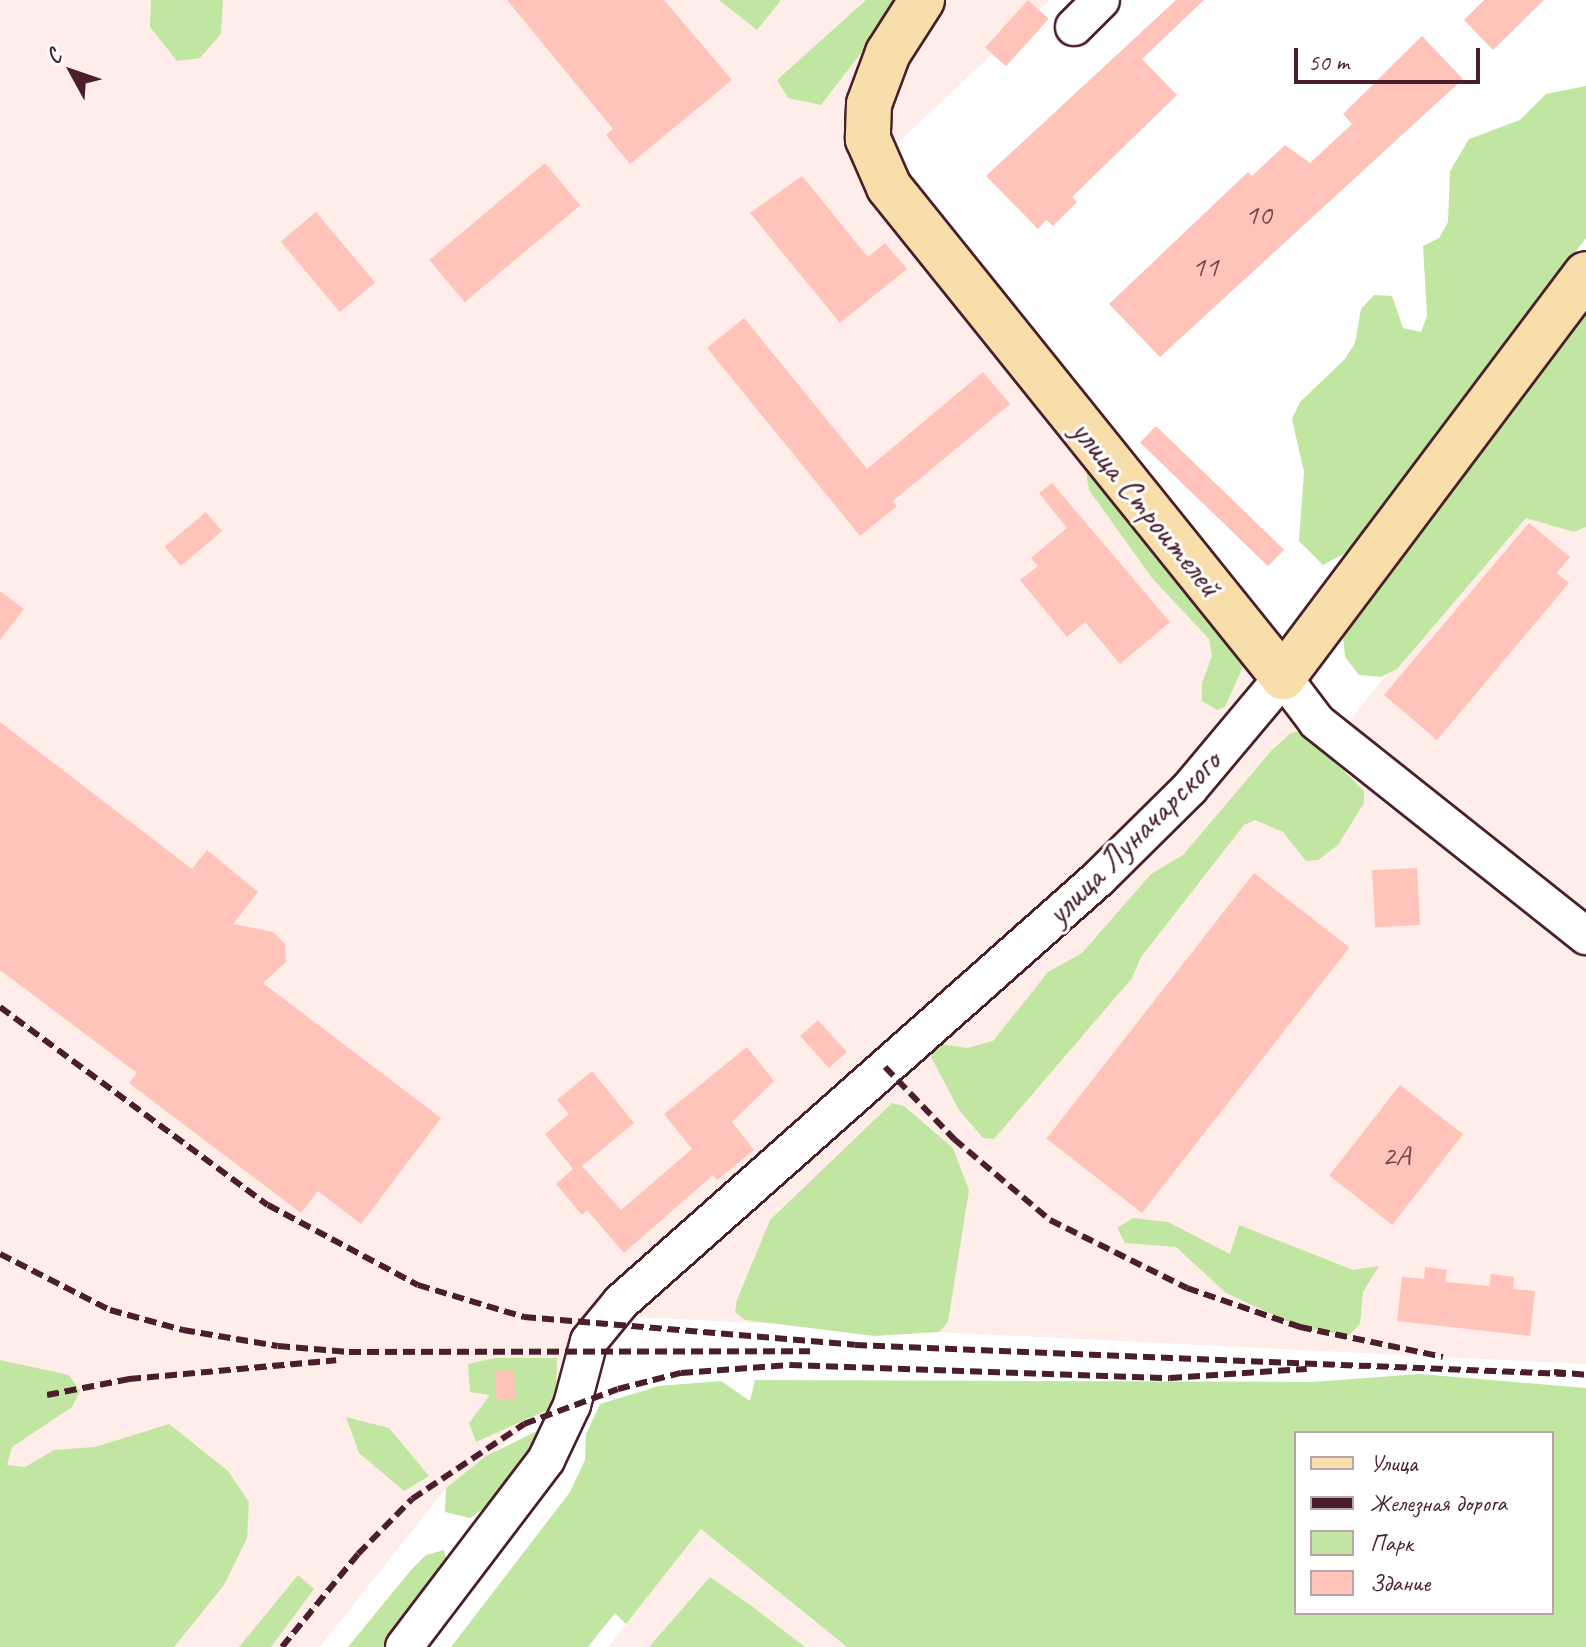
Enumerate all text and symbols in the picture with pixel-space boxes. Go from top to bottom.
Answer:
north arrow [32,32,112,112]
scale bar [1298,32,1484,82]
text: С [39,43,68,70]
text: 50 m [1308,47,1349,77]
house number: 10 [1245,196,1271,232]
house number: 11 [1192,248,1218,284]
street label: улица Строителей [1064,412,1230,604]
street label: улица Луначарского [1037,741,1229,933]
house number: 2А [1382,1137,1410,1173]
legend [1294,1431,1554,1615]
text: Улица [1370,1448,1418,1478]
text: Железная дорога [1370,1488,1507,1518]
text: Парк [1370,1528,1413,1558]
text: Здание [1370,1568,1430,1598]

